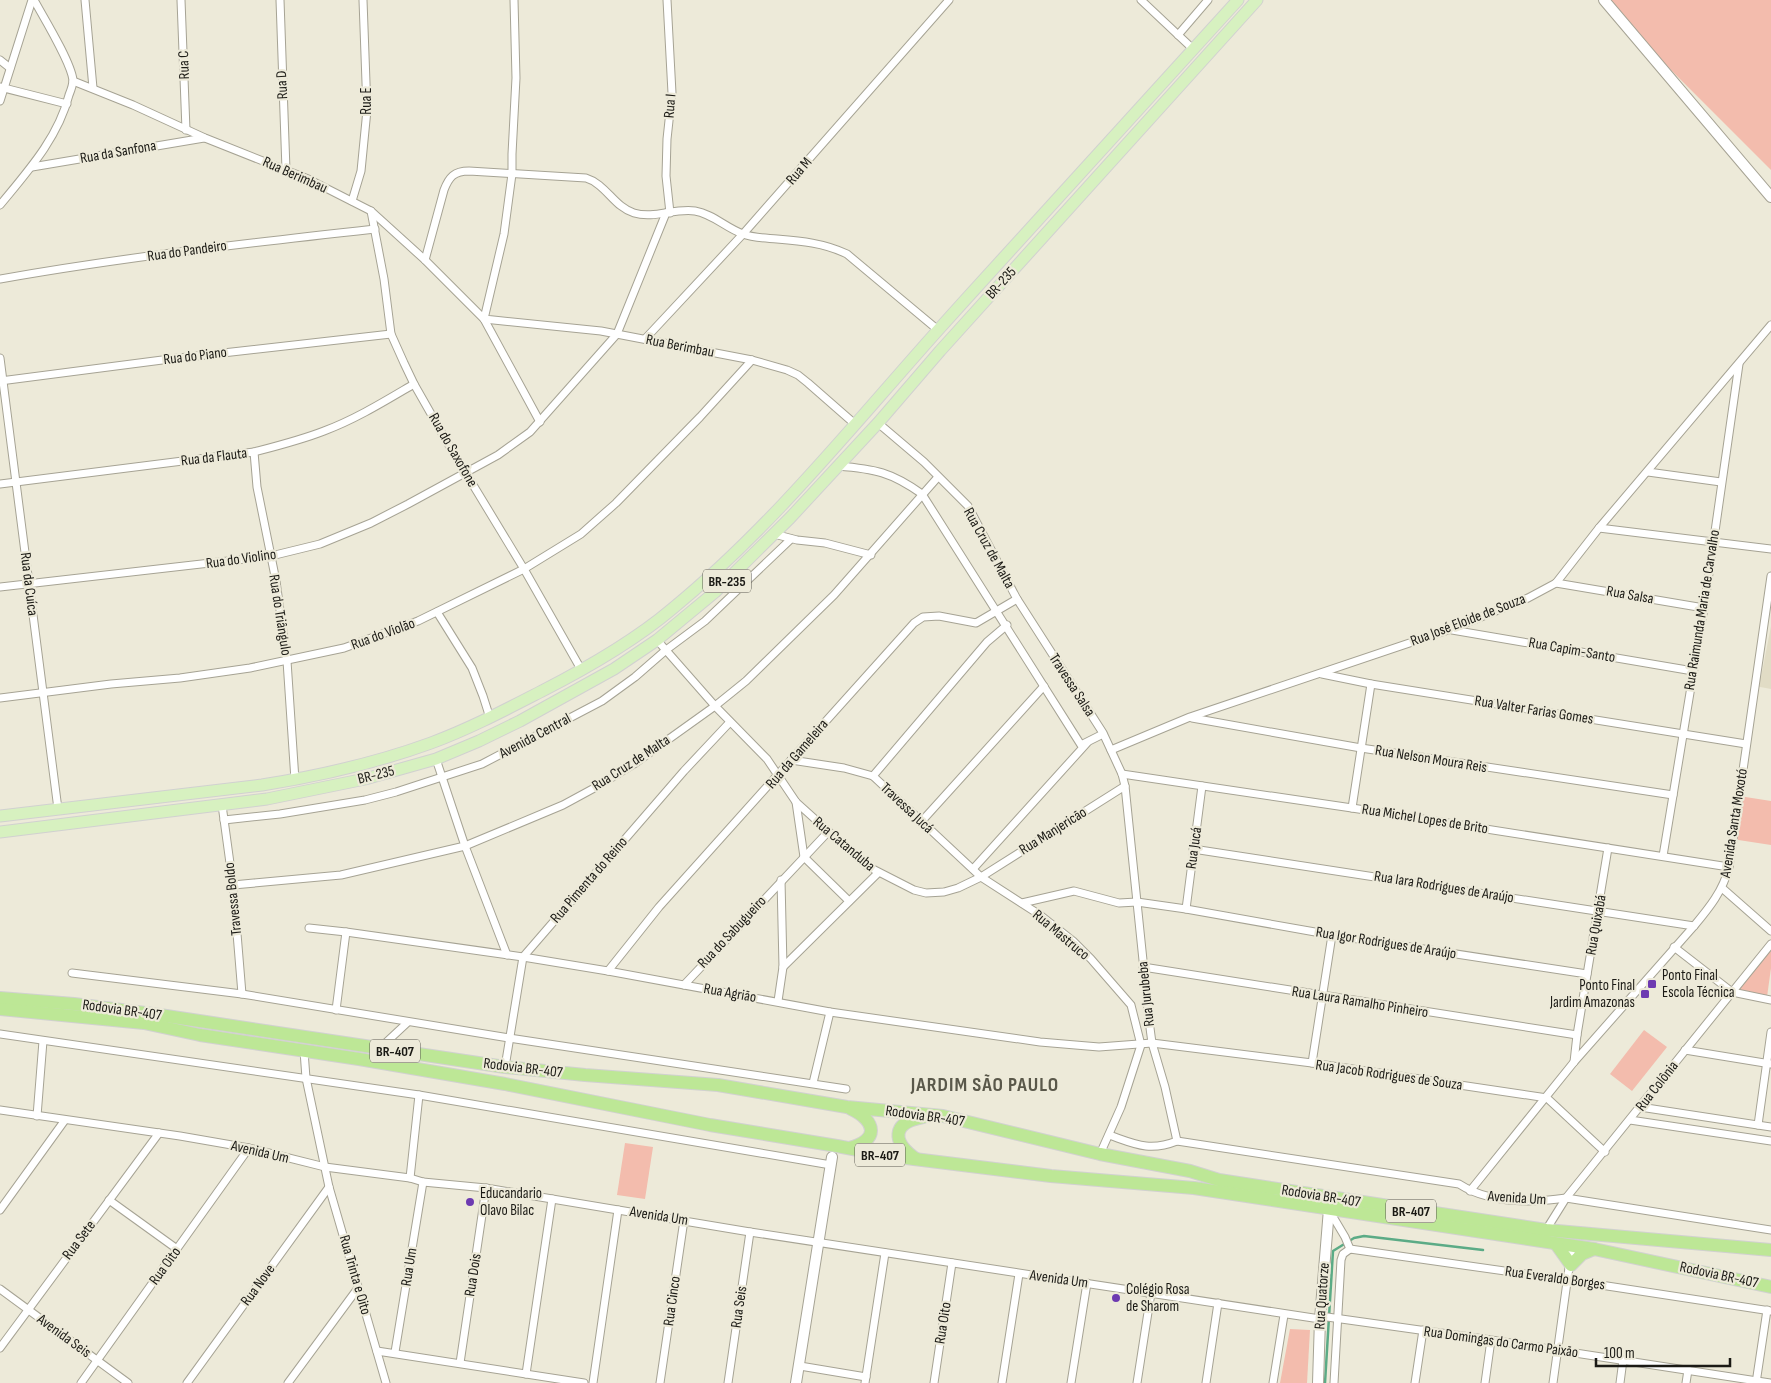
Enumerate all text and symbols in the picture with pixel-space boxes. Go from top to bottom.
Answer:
street label: Rua C [174,50,194,80]
street label: Rua D [272,70,292,100]
street label: Rua E [357,87,376,115]
street label: Rua I [659,93,681,119]
street label: Rua da Sanfona [79,136,158,168]
street label: Rua Berimbau [260,152,330,198]
street label: Rua M [782,153,816,189]
street label: Rua do Pandeiro [146,236,228,266]
street label: BR-235 [981,263,1021,303]
street label: Rua Berimbau [644,330,716,362]
street label: Rua do Piano [162,343,228,369]
street label: Rua do Saxofone [424,409,482,491]
street label: Rua da Flauta [180,443,248,470]
street label: Rua Cruz de Malta [959,504,1019,592]
street label: Rua Raimunda Maria de Carvalho [1680,528,1724,692]
street label: Rua do Violino [205,545,277,573]
street label: Rua da Cuíca [16,551,42,617]
road number: BR-235 [703,570,751,592]
street label: Rua do Triângulo [264,573,296,657]
street label: Rua Salsa [1605,582,1655,609]
street label: Rua José Eloide de Souza [1408,589,1528,651]
street label: Rua do Violão [348,614,418,654]
street label: Rua Capim-Santo [1527,633,1617,667]
street label: Travessa Salsa [1045,650,1099,720]
street label: Rua Valter Farias Gomes [1473,691,1595,729]
street label: Avenida Central [495,709,574,763]
street label: Rua da Gameleira [762,715,833,793]
street label: Rua Cruz de Malta [588,731,674,795]
street label: Rua Nelson Moura Reis [1374,741,1488,777]
street label: BR-235 [356,761,396,789]
street label: Avenida Santa Moxotó [1716,767,1752,880]
street label: Travessa Jucá [876,779,938,838]
street label: Rua Michel Lopes de Brito [1361,800,1489,838]
street label: Rua Manjericão [1016,803,1090,859]
street label: Rua Catanduba [809,812,879,876]
street label: Rua Jucá [1182,826,1206,870]
street label: Rua Pimenta do Reino [546,833,632,927]
street label: Travessa Boldo [220,862,246,936]
street label: Rua Iara Rodrigues de Araújo [1373,867,1515,907]
street label: Rua do Sabugueiro [694,892,770,972]
street label: Rua Quixabá [1581,893,1611,957]
street label: Rua Mastruco [1029,906,1093,964]
street label: Rua Igor Rodrigues de Araújo [1314,923,1458,963]
street label: Rua Jurubeba [1133,960,1159,1028]
place label: Ponto Final Escola Técnica [1662,966,1735,1002]
place label: Ponto Final Jardim Amazonas [1549,976,1635,1012]
marker: Ponto Final Escola Técnica [1646,978,1658,990]
street label: Rua Agrião [702,979,758,1007]
street label: Rua Laura Ramalho Pinheiro [1290,982,1430,1022]
marker: Ponto Final Jardim Amazonas [1639,988,1651,1000]
street label: Rodovia BR-407 [81,995,163,1025]
road number: BR-407 [370,1040,420,1062]
street label: Rodovia BR-407 [482,1054,564,1082]
street label: Rua Jacob Rodrigues de Souza [1314,1055,1464,1095]
street label: Rua Colônia [1631,1057,1683,1115]
district label: JARDIM SÃO PAULO [910,1073,1059,1097]
street label: Rodovia BR-407 [884,1101,966,1131]
street label: Avenida Um [228,1136,291,1168]
road number: BR-407 [855,1144,905,1166]
street label: Rodovia BR-407 [1280,1180,1362,1212]
place label: Educandario Olavo Bilac [480,1184,542,1220]
street label: Avenida Um [1486,1186,1547,1210]
marker: Educandario Olavo Bilac [464,1196,476,1208]
road number: BR-407 [1386,1200,1436,1222]
street label: Avenida Um [628,1202,689,1230]
street label: Rua Sete [58,1217,100,1263]
street label: Rua Trinta e Oito [335,1233,375,1317]
street label: Rua Oito [145,1243,185,1289]
street label: Rua Um [397,1247,421,1287]
street label: Rua Dois [460,1252,486,1298]
street label: Rodovia BR-407 [1678,1257,1760,1293]
street label: Rua Nove [237,1260,279,1310]
street label: Rua Quatorze [1310,1262,1334,1330]
street label: Rua Everaldo Borges [1504,1262,1606,1294]
street label: Avenida Um [1028,1265,1089,1292]
street label: Rua Cinco [659,1275,685,1327]
place label: Colégio Rosa de Sharom [1126,1280,1190,1316]
street label: Rua Seis [727,1285,751,1329]
marker: Colégio Rosa de Sharom [1110,1292,1122,1304]
street label: Rua Oito [930,1301,956,1345]
street label: Avenida Seis [32,1309,95,1362]
street label: Rua Domingas do Carmo Paixão [1423,1322,1579,1362]
scale bar [1596,1336,1730,1368]
text: 100 m [1604,1344,1635,1363]

